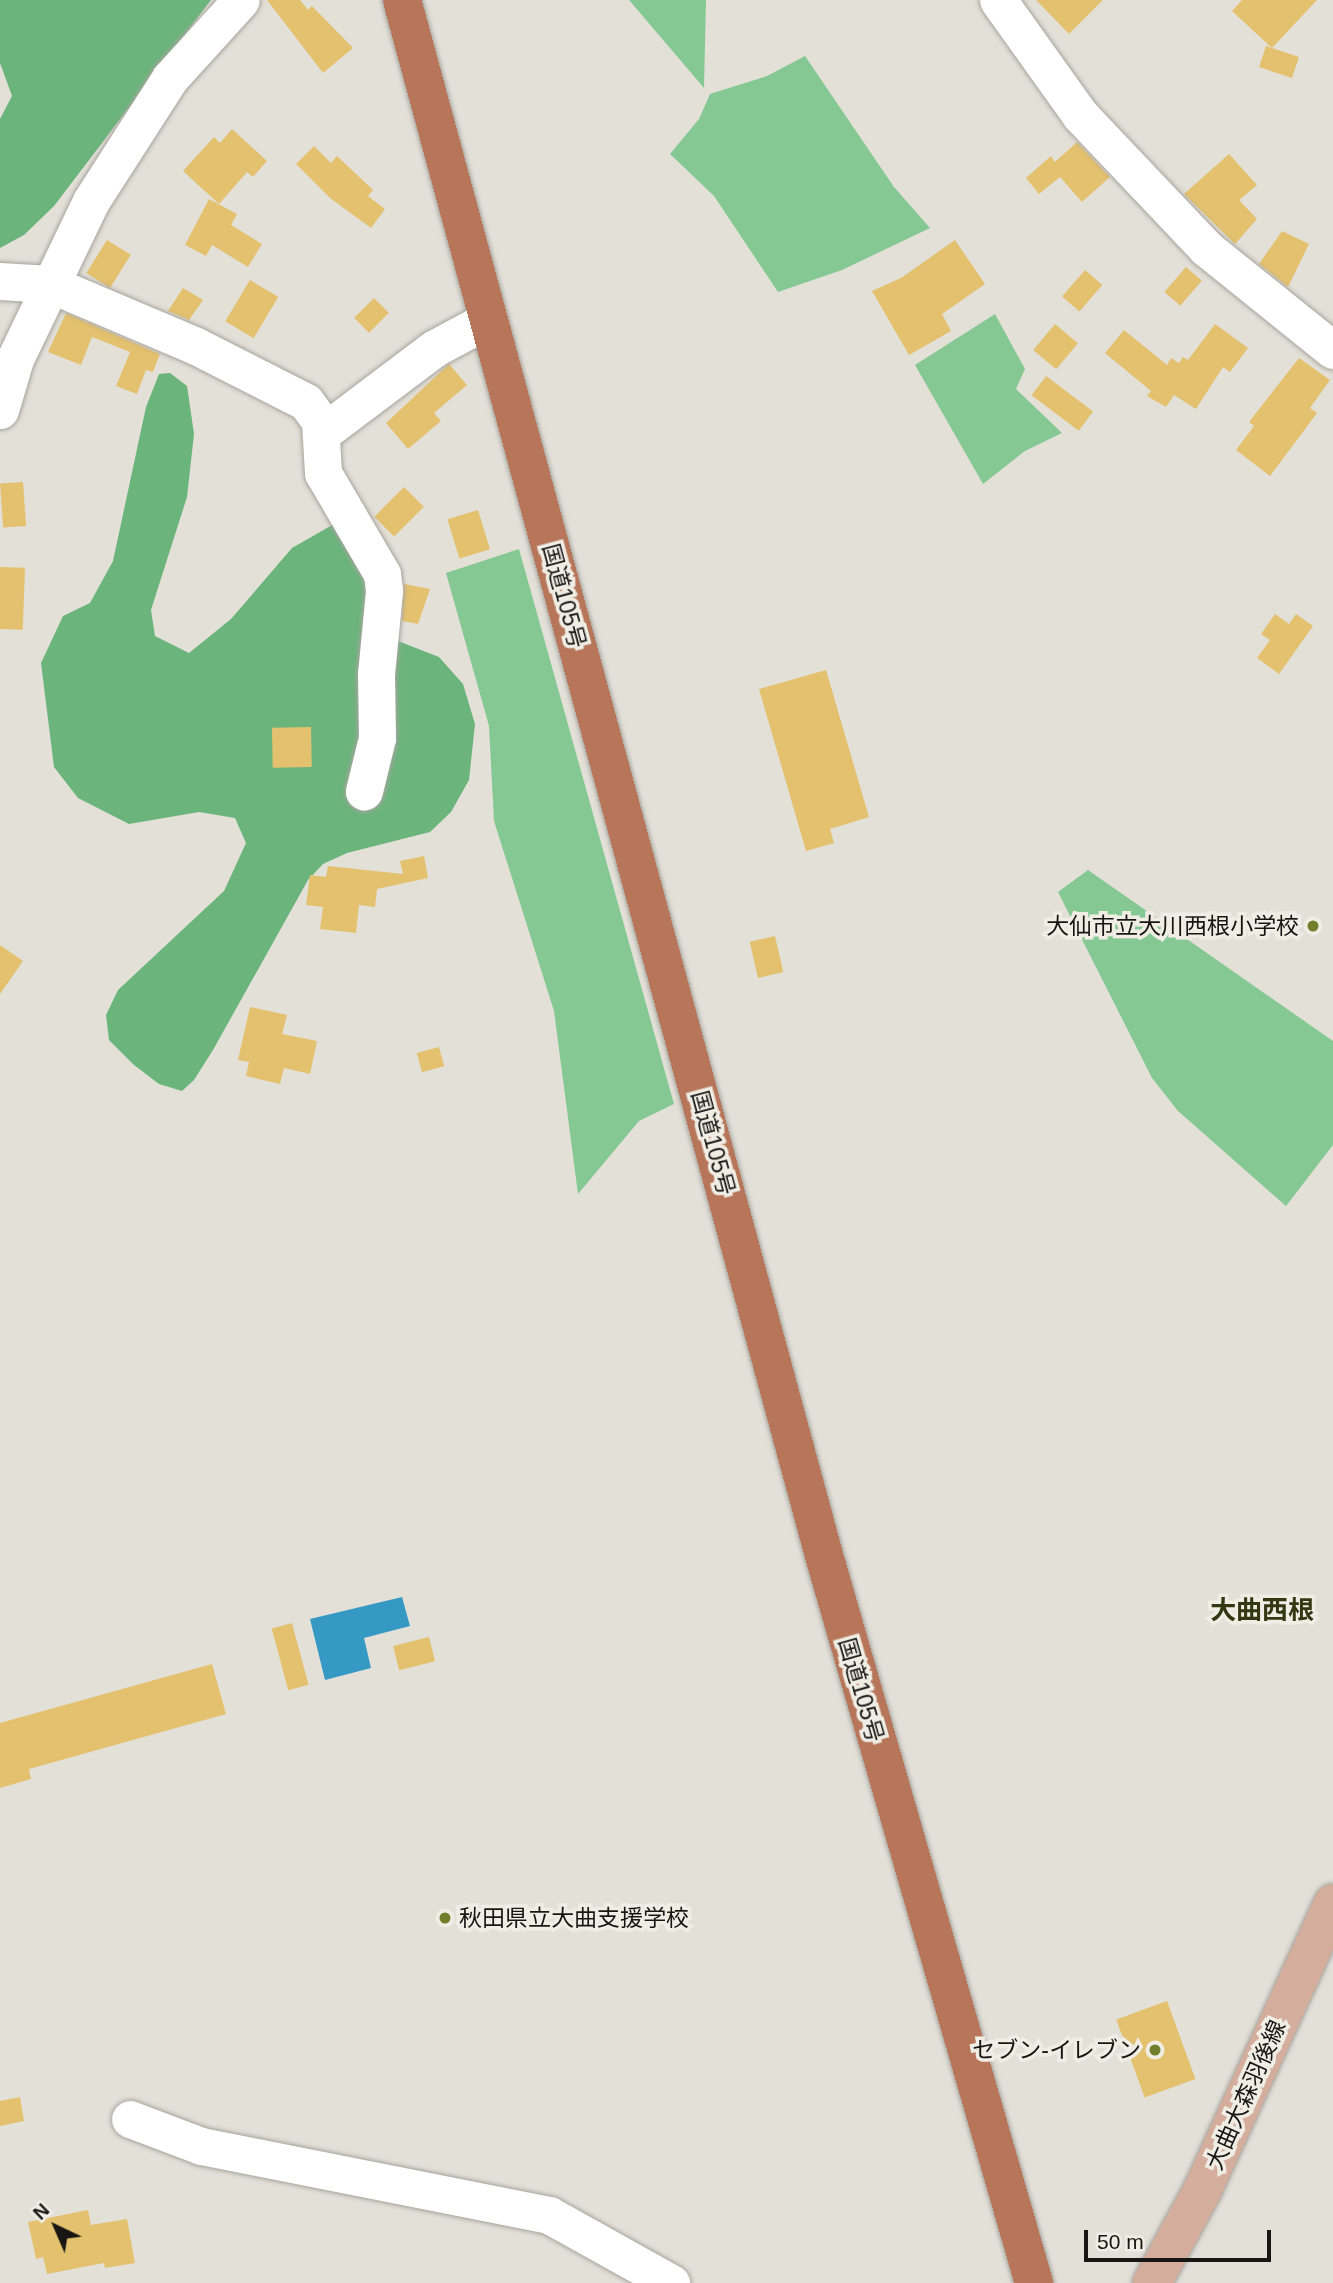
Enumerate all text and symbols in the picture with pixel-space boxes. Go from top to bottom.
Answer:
street label: 国道105号 [537,541,591,651]
place label: 大仙市立大川西根小学校 [1046,912,1299,940]
marker: 大仙市立大川西根小学校 [1305,918,1321,934]
street label: 国道105号 [686,1088,740,1198]
district label: 大曲西根 [1210,1595,1314,1627]
street label: 国道105号 [833,1635,889,1745]
place label: 秋田県立大曲支援学校 [459,1904,689,1932]
marker: 秋田県立大曲支援学校 [437,1910,453,1926]
street label: 大曲大森羽後線 [1201,2016,1291,2174]
place label: セブン-イレブン [972,2036,1141,2064]
marker: セブン-イレブン [1147,2042,1163,2058]
north arrow [21,2192,91,2262]
text: N [29,2199,53,2224]
scale bar [1088,2216,1275,2260]
text: 50 m [1097,2230,1144,2253]

